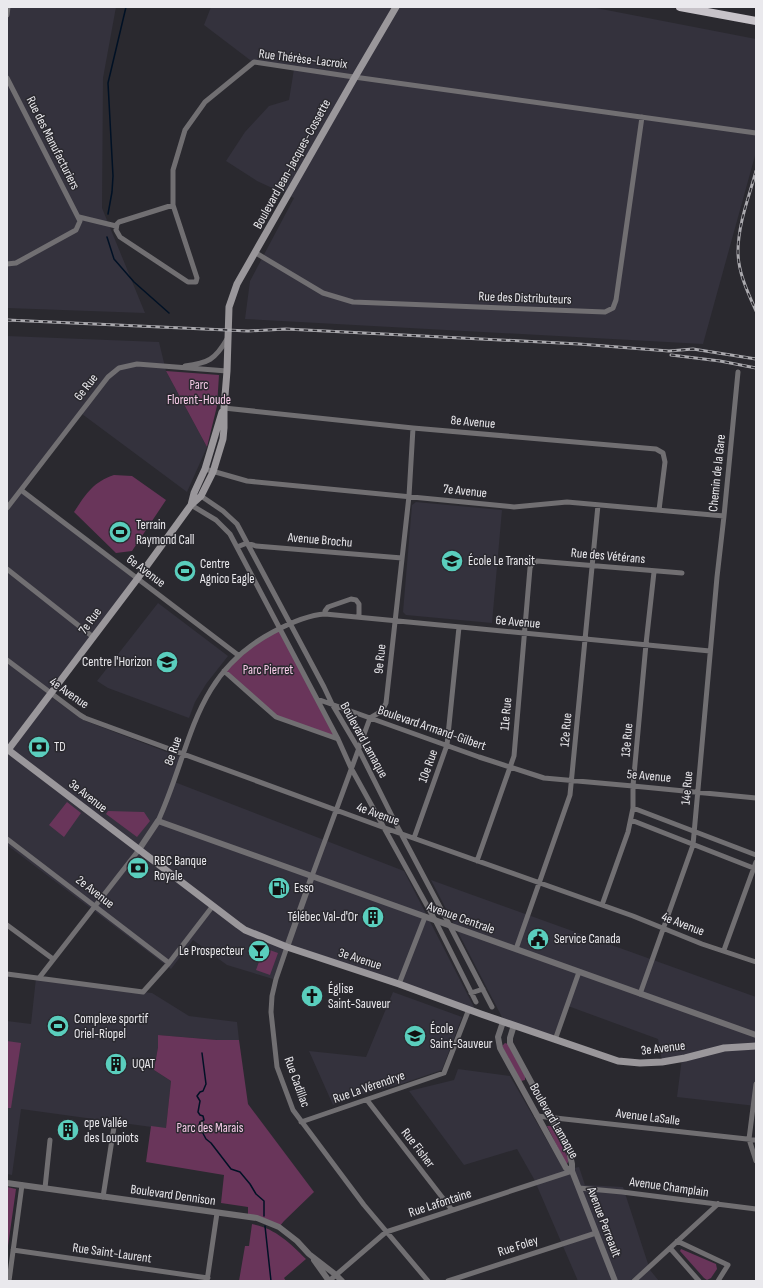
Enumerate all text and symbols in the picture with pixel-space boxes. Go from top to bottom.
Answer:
street label: Rue Thérèse-Lacroix [258,46,348,72]
street label: Rue des Manufacturiers [23,94,84,193]
street label: Boulevard Jean-Jacques-Cossette [250,96,334,232]
street label: Rue des Distributeurs [478,288,572,308]
street label: 6e Rue [71,370,101,404]
park label: Parc Florent-Houde [167,377,231,408]
street label: 8e Avenue [450,412,496,432]
street label: Chemin de la Gare [705,433,729,513]
street label: 7e Avenue [442,481,488,501]
place label: Terrain Raymond Call [136,517,195,548]
sports icon: Terrain Raymond Call [107,519,133,545]
street label: Avenue Brochu [286,529,353,551]
street label: Rue des Vétérans [570,545,646,567]
school or university icon: École Le Transit [439,548,465,574]
street label: 6e Avenue [123,551,169,591]
place label: École Le Transit [468,553,535,569]
place label: Centre Agnico Eagle [199,556,255,587]
sports icon: Centre Agnico Eagle [172,558,198,584]
street label: 7e Rue [75,605,105,637]
street label: 6e Avenue [495,612,541,632]
street label: 9e Rue [370,643,390,675]
school or university icon: Centre l'Horizon [154,649,180,675]
place label: Centre l'Horizon [82,654,152,670]
park label: Parc Pierret [243,662,293,678]
street label: 4e Avenue [46,674,92,712]
street label: 11e Rue [497,697,515,731]
street label: Boulevard Lamaque [337,699,391,781]
street label: Boulevard Armand-Gilbert [376,702,488,754]
street label: 12e Rue [557,712,575,748]
street label: 13e Rue [618,722,636,758]
bank icon: TD [26,734,52,760]
street label: 8e Rue [161,734,185,768]
place label: TD [54,739,66,755]
street label: 10e Rue [415,747,441,785]
street label: 5e Avenue [626,766,672,786]
street label: 14e Rue [678,770,696,806]
street label: 3e Avenue [66,776,110,816]
street label: 4e Avenue [354,799,402,829]
place label: RBC Banque Royale [154,853,207,884]
bank icon: RBC Banque Royale [125,855,151,881]
street label: 2e Avenue [73,872,117,912]
fuel station icon: Esso [266,875,292,901]
place label: Esso [294,880,314,896]
street label: Avenue Centrale [424,898,497,938]
building icon: Télébec Val-d'Or [360,904,386,930]
place label: Télébec Val-d'Or [288,909,358,925]
street label: 4e Avenue [659,909,707,939]
public building icon: Service Canada [525,926,551,952]
place label: Service Canada [554,931,621,947]
bar icon: Le Prospecteur [246,938,272,964]
place label: Le Prospecteur [179,943,244,959]
street label: 3e Avenue [336,945,384,973]
place label: Église Saint-Sauveur [328,981,391,1012]
church icon: Église Saint-Sauveur [299,983,325,1009]
place label: Complexe sportif Oriel-Riopel [74,1011,149,1042]
sports icon: Complexe sportif Oriel-Riopel [45,1013,71,1039]
place label: École Saint-Sauveur [430,1021,493,1052]
school or university icon: École Saint-Sauveur [402,1023,428,1049]
street label: 3e Avenue [640,1037,686,1059]
building icon: UQAT [103,1051,129,1077]
street label: Rue Cadillac [280,1055,314,1109]
place label: UQAT [132,1056,155,1072]
street label: Rue La Vérendrye [331,1067,407,1107]
street label: Boulevard Lamaque [526,1081,582,1161]
street label: Avenue LaSalle [614,1105,681,1129]
place label: cpe Vallée des Loupiots [84,1115,139,1146]
building icon: cpe Vallée des Loupiots [55,1117,81,1143]
park label: Parc des Marais [177,1120,244,1136]
street label: Rue Fisher [398,1125,438,1171]
street label: Avenue Champlain [627,1173,710,1200]
street label: Boulevard Dennison [129,1181,217,1209]
street label: Avenue Perreault [583,1184,625,1259]
street label: Rue Lafontaine [407,1185,473,1221]
street label: Rue Foley [496,1232,540,1260]
street label: Rue Saint-Laurent [71,1240,153,1266]

